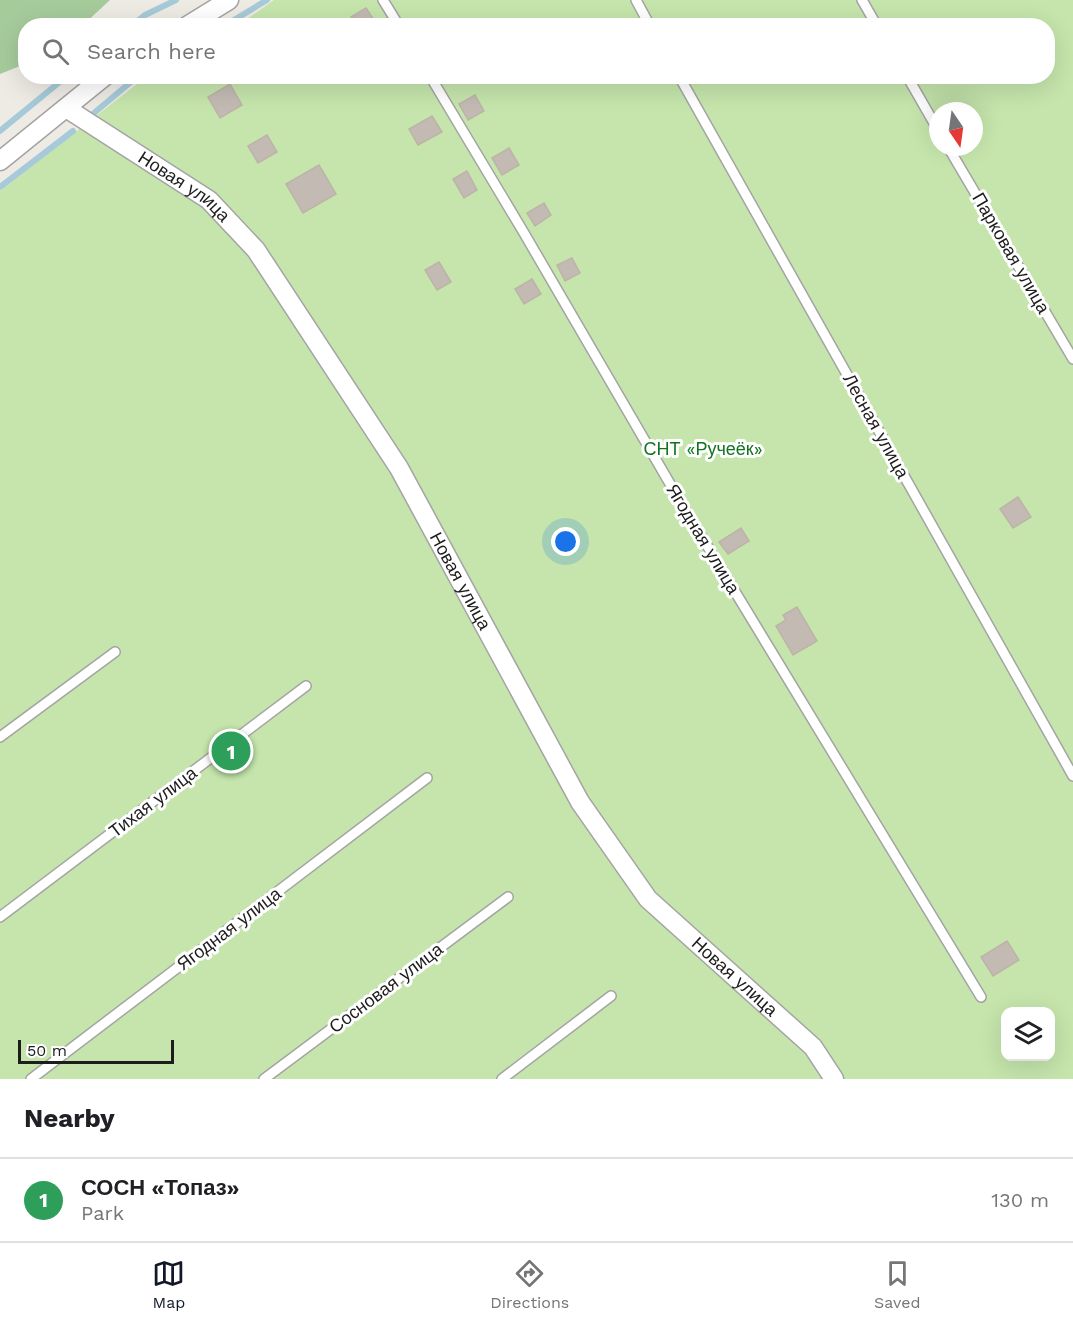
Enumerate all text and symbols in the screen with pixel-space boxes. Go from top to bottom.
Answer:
search box [18,18,1055,84]
icon: search [39,35,72,68]
text: Search here [87,39,216,64]
north arrow [929,102,983,156]
street label: Новая улица [135,146,235,226]
street label: Парковая улица [968,189,1055,318]
street label: Лесная улица [839,370,914,482]
park label: СНТ «Ручеёк» [643,438,763,459]
street label: Ягодная улица [662,480,745,598]
your location [551,527,580,556]
street label: Новая улица [426,528,496,634]
pin: 1 [212,728,250,774]
street label: Тихая улица [105,761,202,841]
street label: Ягодная улица [173,882,286,974]
street label: Новая улица [688,932,783,1021]
street label: Сосновая улица [325,937,447,1037]
map controls [1001,1007,1055,1061]
button: layers [1001,1007,1055,1061]
scale bar [18,1037,174,1064]
text: 50 m [27,1041,67,1060]
text: Nearby [24,1103,115,1133]
text: СОСН «Топаз» [81,1175,239,1200]
text: 1 [39,1188,48,1212]
text: 130 m [991,1188,1049,1212]
text: Park [81,1201,124,1225]
tab: Map [152,1257,185,1312]
tab: Directions [490,1257,569,1312]
tab: Saved [874,1257,921,1312]

